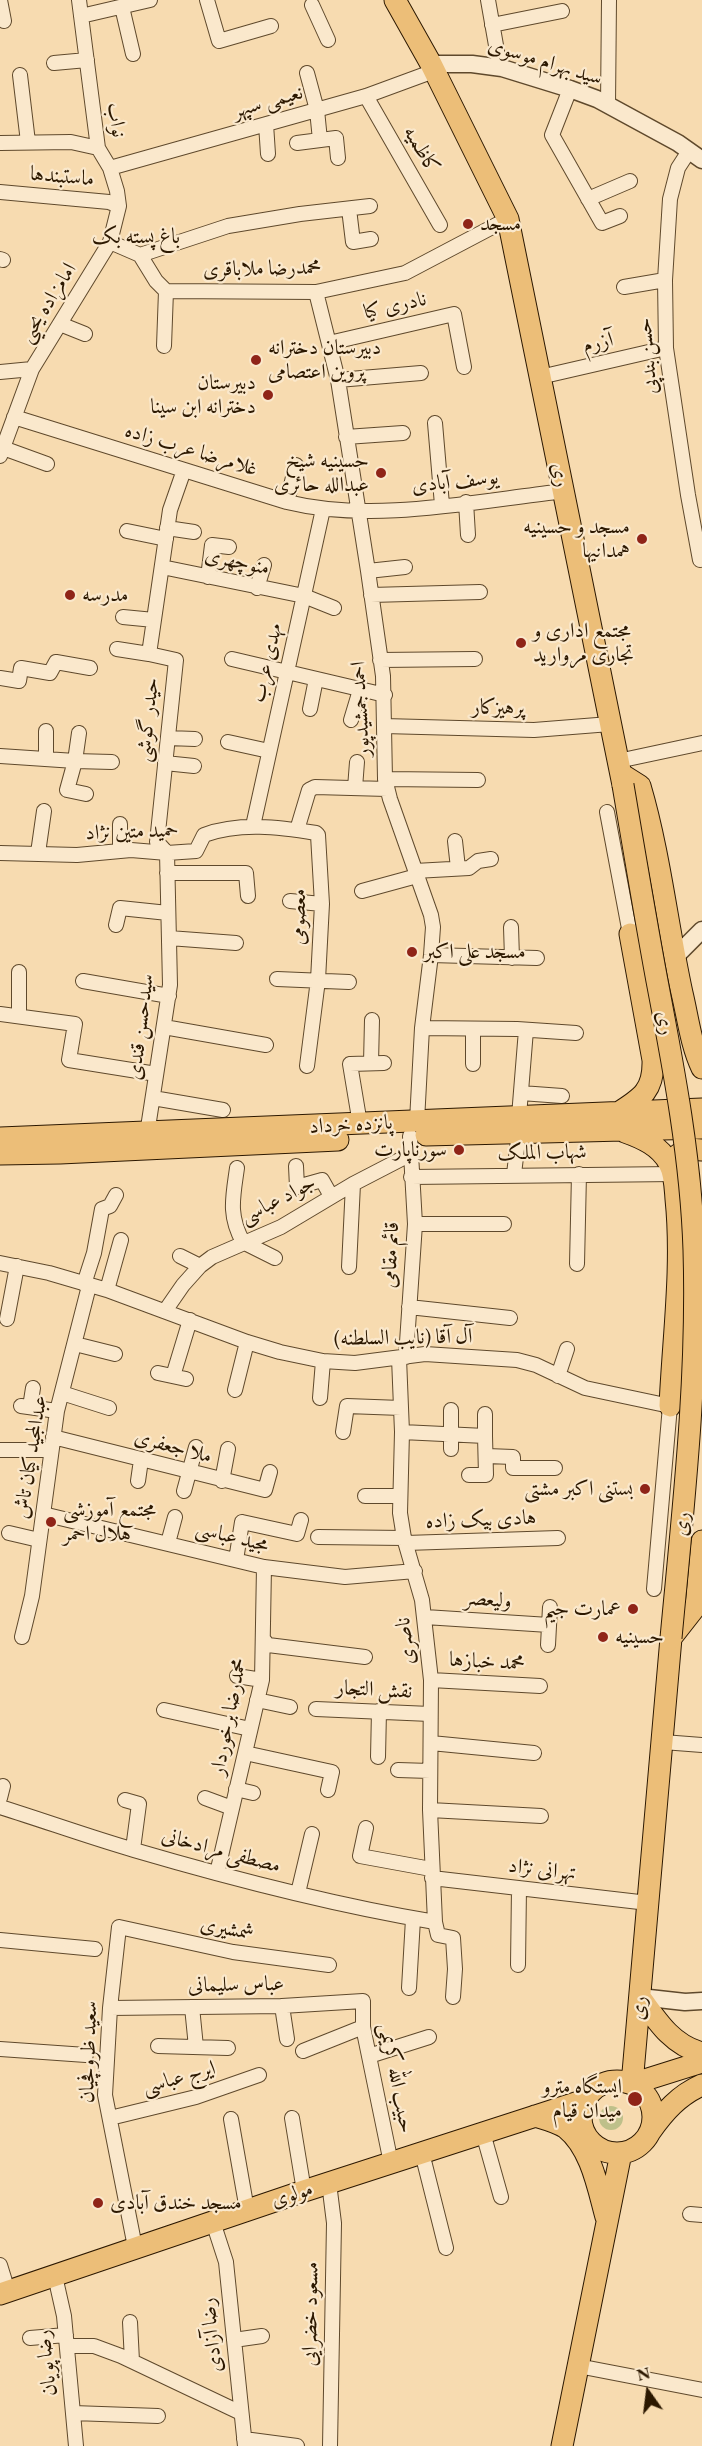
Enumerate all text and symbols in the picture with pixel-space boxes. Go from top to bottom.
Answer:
street label: سید بهرام موسوی [485,33,605,91]
street label: نعیمی سپهر [230,80,306,124]
street label: نواب [101,101,131,139]
street label: کاظمیه [397,122,445,178]
street label: ماستبندها [29,162,95,192]
place label: مسجد [480,211,521,237]
marker: مسجد [461,217,475,231]
district label: باغ پسته بک [92,224,180,250]
street label: محمدرضا ملاباقری [203,255,321,283]
street label: امامزاده یحیی [14,258,82,348]
street label: نادری کیا [361,287,429,325]
street label: حسن بندپی [632,317,664,395]
street label: آزرم [580,327,616,359]
place label: دبیرستان دخترانه پروین اعتصامی [268,335,381,385]
marker: دبیرستان دخترانه پروین اعتصامی [249,353,263,367]
place label: دبیرستان دخترانه ابن سینا [150,370,256,420]
marker: دبیرستان دخترانه ابن سینا [261,388,275,402]
street label: غلامرضا عرب زاده [122,418,260,482]
place label: حسینیه شیخ عبدالله حائری [274,448,369,498]
street label: ری [545,461,575,489]
street label: یوسف آبادی [410,465,500,499]
marker: حسینیه شیخ عبدالله حائری [374,466,388,480]
place label: مسجد و حسینیه همدانیها [523,514,630,564]
marker: مسجد و حسینیه همدانیها [635,532,649,546]
street label: منوچهری [202,543,272,581]
place label: مدرسه [82,582,128,608]
marker: مدرسه [63,588,77,602]
place label: مجتمع اداری و تجاری مروارید [533,618,634,668]
street label: مهدی عرب [246,621,288,705]
marker: مجتمع اداری و تجاری مروارید [514,636,528,650]
street label: احمد جمشیدپور [346,660,376,758]
street label: حیدر گوشی [131,676,165,764]
street label: پرهیزکار [472,695,524,721]
street label: حمید متین نژاد [85,818,179,846]
street label: معصومی [286,889,312,945]
place label: مسجد علی اکبر [424,939,526,965]
marker: مسجد علی اکبر [405,945,419,959]
street label: سیدحسن قندی [122,972,160,1082]
street label: ری [650,1009,680,1037]
street label: پانزده خرداد [309,1110,393,1140]
place label: سورناپارت [374,1137,447,1163]
street label: شهاب الملک [497,1140,587,1166]
marker: سورناپارت [452,1143,466,1157]
street label: جواد عباسی [236,1170,320,1230]
street label: قائم مقامی [377,1221,405,1289]
street label: آل آقا (نایب السلطنه) [333,1324,473,1352]
street label: عبدالمجید کیان تاش [9,1393,53,1521]
street label: ملا جعفری [131,1425,215,1469]
place label: بستنی اکبر مشتی [524,1476,633,1502]
marker: بستنی اکبر مشتی [638,1482,652,1496]
place label: مجتمع آموزشی هلال احمر [63,1497,156,1547]
street label: هادی بیک زاده [425,1505,537,1535]
street label: ری [668,1511,696,1537]
marker: مجتمع آموزشی هلال احمر [44,1515,58,1529]
street label: مجید عباسی [193,1516,271,1558]
street label: ولیعصر [464,1586,512,1614]
place label: عمارت جیم [544,1596,621,1622]
marker: عمارت جیم [626,1602,640,1616]
street label: ناصری [391,1616,421,1666]
place label: حسینیه [615,1624,664,1650]
marker: حسینیه [596,1630,610,1644]
street label: محمد خبازها [448,1647,526,1677]
street label: محمدرضا برخوردار [205,1656,253,1778]
street label: نقش التجار [335,1675,413,1705]
street label: مصطفی مرادخانی [159,1823,283,1879]
street label: تهرانی نژاد [507,1853,577,1887]
street label: شمشیری [198,1912,256,1946]
street label: عباس سلیمانی [188,1972,284,1998]
street label: ری [625,1995,653,2021]
street label: سعید ظروفچیان [75,2001,103,2103]
street label: حبیب الله کریمی [373,2021,419,2135]
street label: ایرج عباسی [139,2056,219,2100]
place label: ایستگاه مترو میدان قیام [542,2074,622,2124]
marker: ایستگاه مترو میدان قیام [626,2090,644,2108]
street label: مولوی [268,2176,316,2214]
place label: مسجد خندق آبادی [110,2190,242,2216]
marker: مسجد خندق آبادی [91,2196,105,2210]
street label: مسعود خضرایی [297,2261,325,2367]
street label: رضا آزادی [196,2296,228,2374]
street label: رضا پویان [31,2329,63,2397]
north arrow [618,2362,678,2422]
text: N [635,2362,652,2386]

